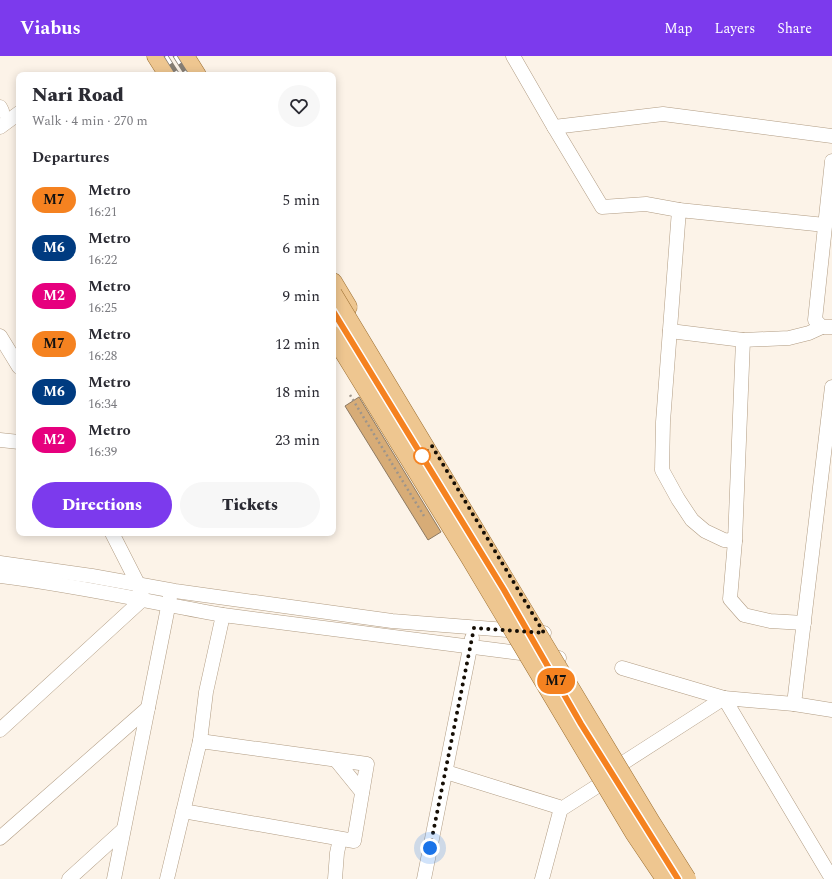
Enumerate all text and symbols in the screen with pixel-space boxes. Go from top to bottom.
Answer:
text: Viabus [20,14,81,43]
text: Map [664,18,693,39]
text: Layers [715,18,755,39]
text: Share [777,18,812,39]
text: Nari Road [32,81,124,110]
button: heart [278,85,320,127]
text: Walk · 4 min · 270 m [32,111,148,131]
text: Departures [32,146,110,169]
text: Metro [88,179,131,202]
text: M7 [43,189,65,210]
text: 5 min [282,189,320,212]
text: 16:21 [88,202,117,222]
text: Metro [88,227,131,250]
text: M6 [43,237,65,258]
text: 6 min [282,237,320,260]
text: 16:22 [88,250,117,270]
text: Metro [88,275,131,298]
text: M2 [43,285,65,306]
text: 9 min [282,285,320,308]
text: 16:25 [88,298,117,318]
text: Metro [88,323,131,346]
text: M7 [43,333,65,354]
text: 12 min [275,333,320,356]
text: 16:28 [88,346,117,366]
text: Metro [88,371,131,394]
text: M6 [43,381,65,402]
text: 18 min [275,381,320,404]
text: 16:34 [88,394,117,414]
text: Metro [88,419,131,442]
text: M2 [43,429,65,450]
text: 23 min [275,429,320,452]
text: 16:39 [88,442,117,462]
unlabelled marker [413,447,431,465]
button: Directions [32,482,172,528]
button: Tickets [180,482,320,528]
line badge: M7 [538,668,574,694]
text: M7 [545,670,567,691]
your location [420,838,440,858]

